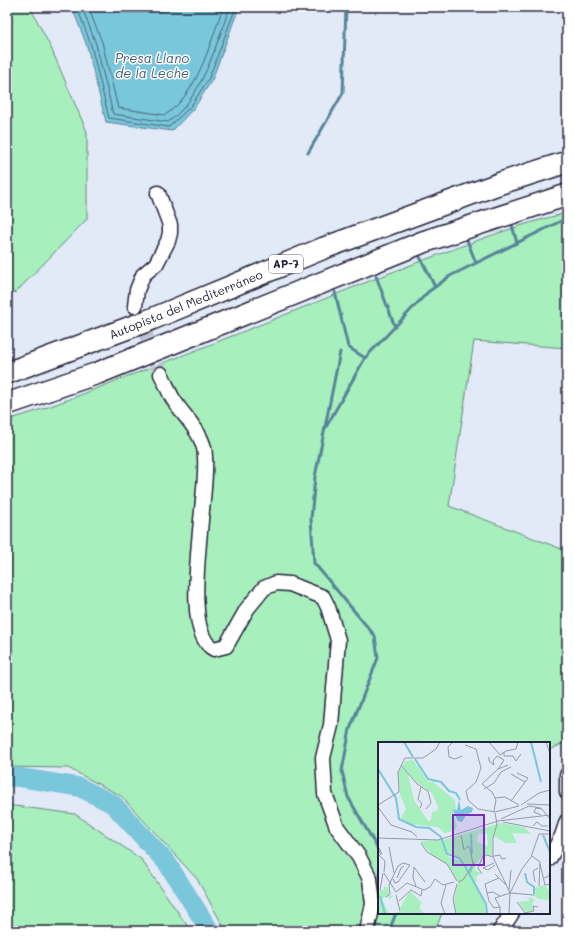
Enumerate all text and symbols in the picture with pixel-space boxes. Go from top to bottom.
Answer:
water label: Presa Llano de la Leche [115,49,189,81]
road number: AP-7 [269,255,303,273]
street label: Autopista del Mediterráneo [106,266,265,342]
inset map [378,742,550,914]

